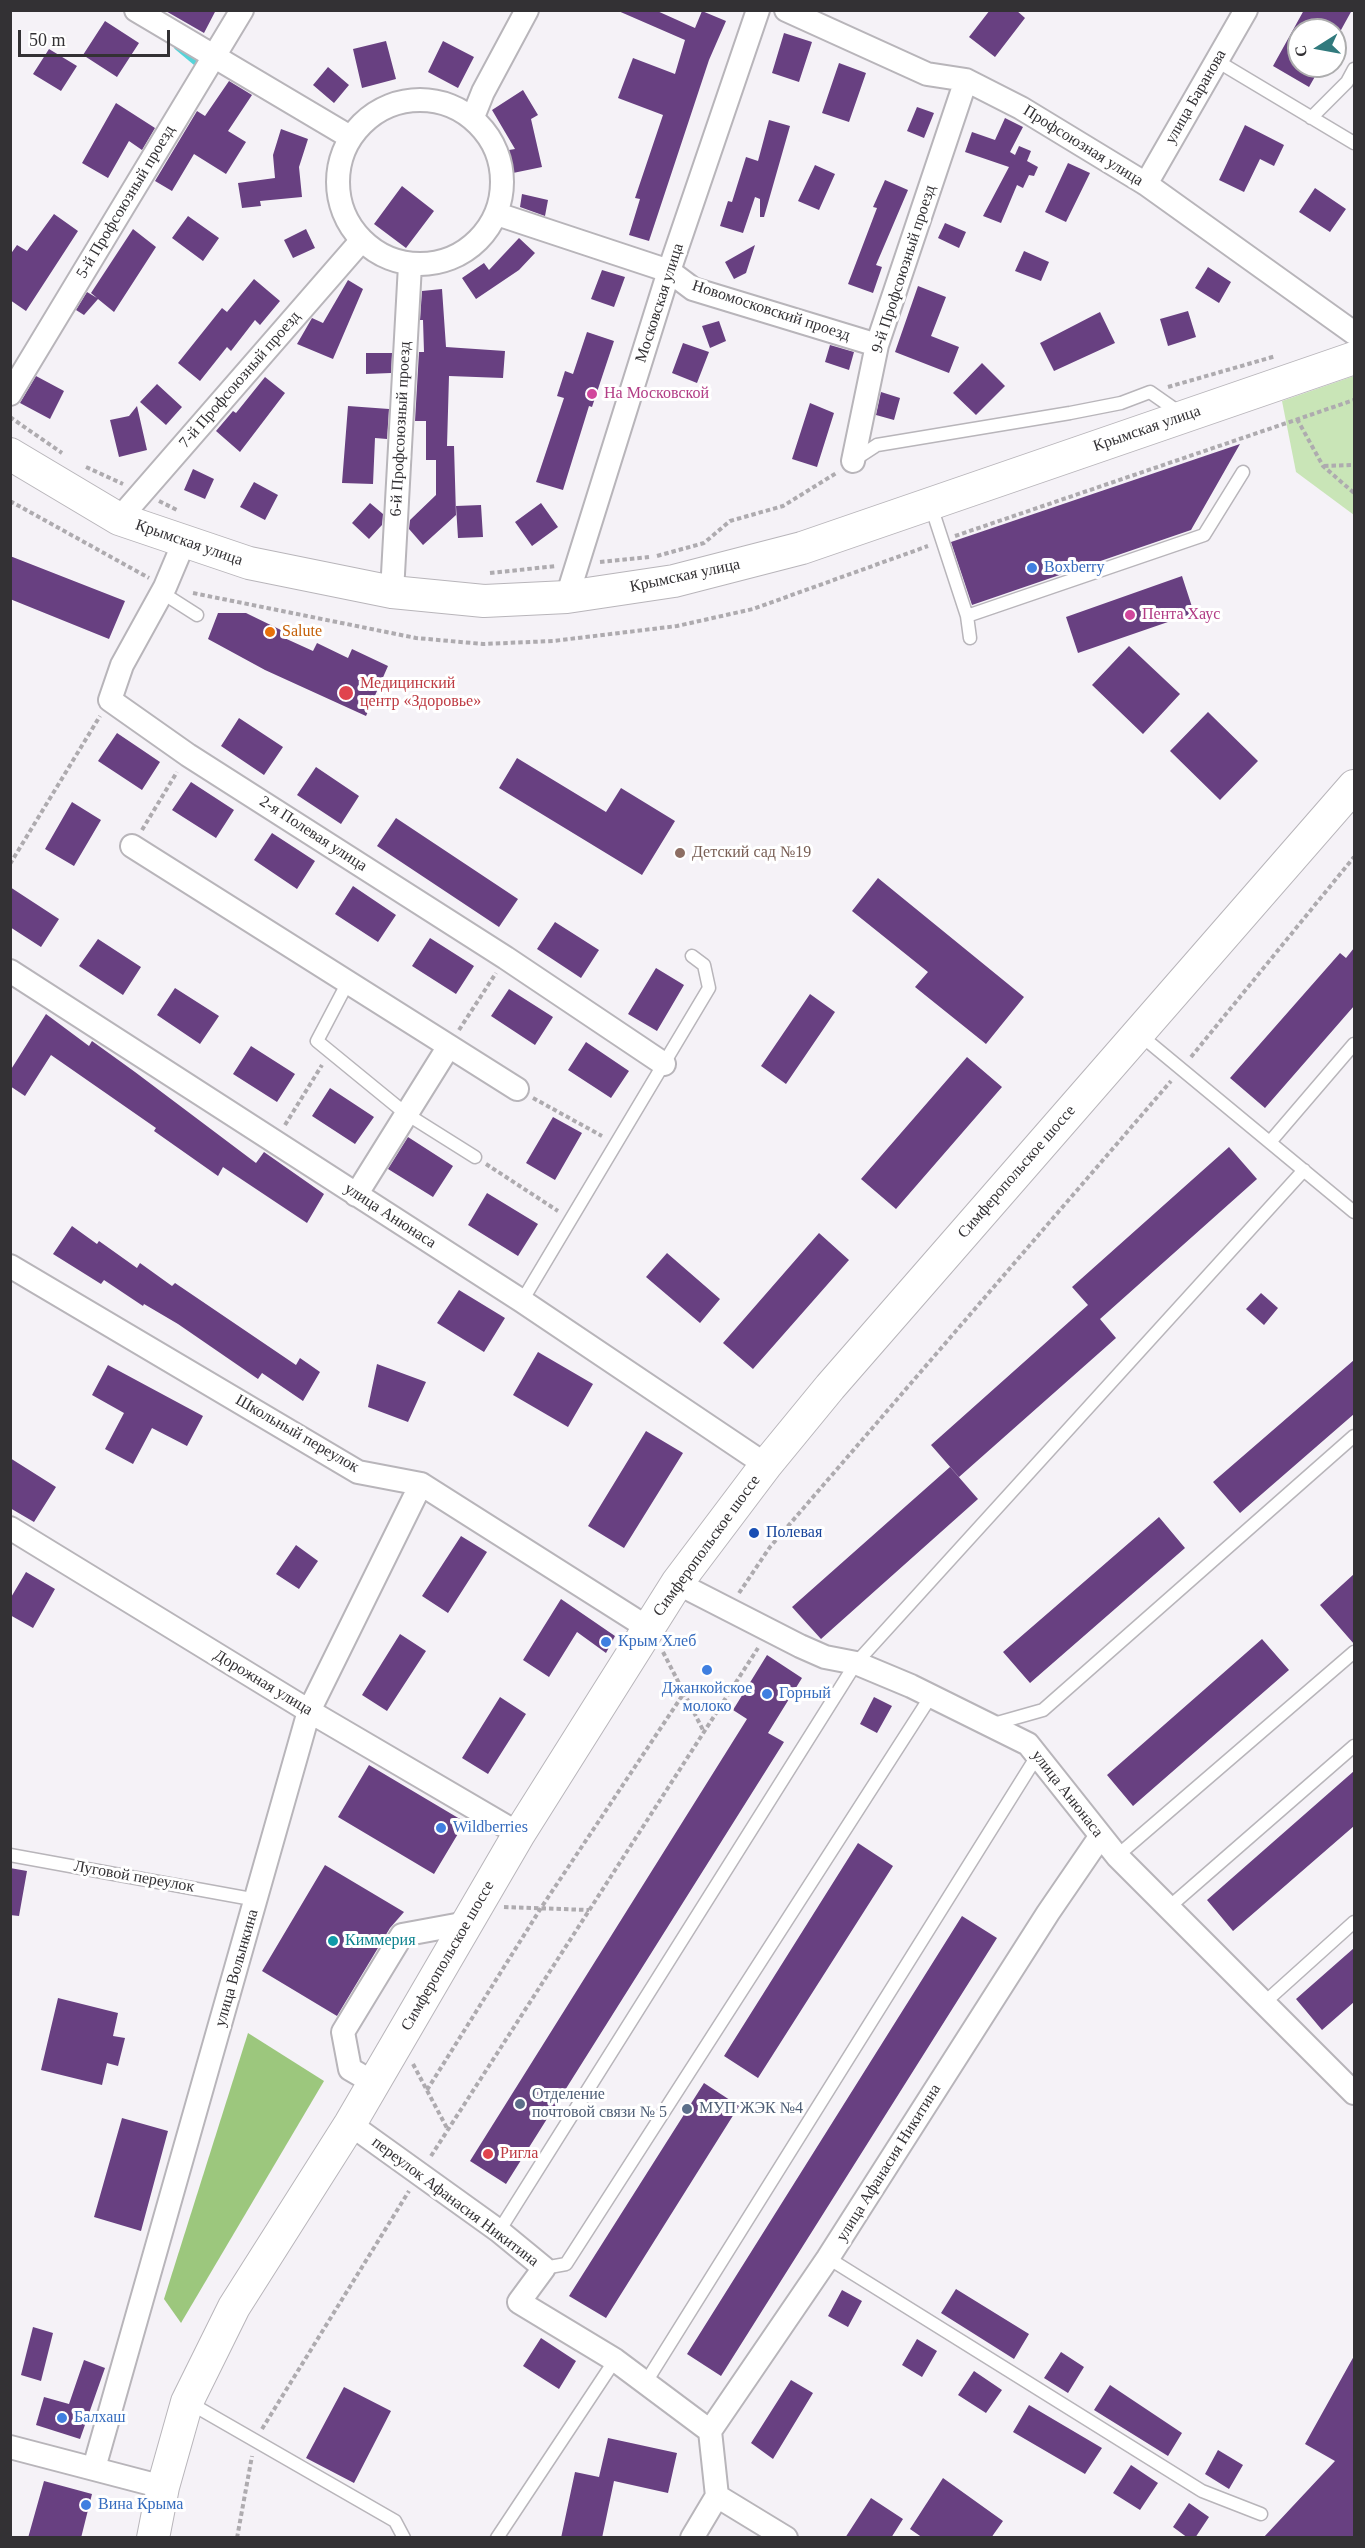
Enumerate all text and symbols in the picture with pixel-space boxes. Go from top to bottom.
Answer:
scale bar [21,18,172,56]
north arrow [1287,18,1347,78]
text: 50 m [29,30,66,50]
text: С [1291,44,1310,58]
street label: улица Баранова [1161,46,1231,148]
street label: Профсоюзная улица [1019,101,1147,191]
street label: 5-й Профсоюзный проезд [73,122,179,282]
street label: 9-й Профсоюзный проезд [868,183,940,355]
street label: Московская улица [632,241,688,365]
street label: Новомосковский проезд [690,276,852,346]
street label: 7-й Профсоюзный проезд [175,308,305,452]
street label: 6-й Профсоюзный проезд [387,341,415,517]
place label: На Московской [604,384,709,404]
marker: На Московской [585,387,599,401]
street label: Крымская улица [1091,402,1203,456]
street label: Крымская улица [133,516,245,570]
street label: Крымская улица [628,555,742,597]
place label: Boxberry [1044,558,1104,578]
marker: Boxberry [1025,561,1039,575]
place label: Пента Хаус [1142,605,1220,625]
marker: Пента Хаус [1123,608,1137,622]
place label: Salute [282,622,322,642]
marker: Salute [263,625,277,639]
place label: Медицинский центр «Здоровье» [360,674,481,712]
marker: Медицинский центр «Здоровье» [337,684,355,702]
street label: 2-я Полевая улица [256,792,370,876]
place label: Детский сад №19 [692,843,811,863]
marker: Детский сад №19 [673,846,687,860]
street label: Симферопольское шоссе [954,1102,1080,1242]
street label: улица Анюнаса [340,1179,440,1253]
street label: Школьный переулок [232,1391,362,1477]
street label: Симферопольское шоссе [649,1472,765,1620]
place label: Полевая [766,1523,822,1543]
marker: Полевая [747,1526,761,1540]
place label: Крым Хлеб [618,1632,696,1652]
marker: Крым Хлеб [599,1635,613,1649]
street label: Дорожная улица [210,1646,316,1720]
marker: Джанкойское молоко [700,1663,714,1677]
place label: Джанкойское молоко [662,1679,752,1717]
place label: Горный [779,1684,831,1704]
marker: Горный [760,1687,774,1701]
street label: улица Анюнаса [1027,1746,1107,1842]
place label: Wildberries [453,1818,528,1838]
marker: Wildberries [434,1821,448,1835]
street label: Луговой переулок [72,1857,196,1897]
street label: Симферопольское шоссе [397,1878,499,2034]
street label: улица Волынкина [211,1907,263,2029]
place label: Киммерия [345,1931,416,1951]
marker: Киммерия [326,1934,340,1948]
street label: улица Афанасия Никитина [833,2081,945,2245]
place label: Отделение почтовой связи № 5 [532,2085,667,2123]
marker: Отделение почтовой связи № 5 [513,2097,527,2111]
place label: МУП ЖЭК №4 [699,2099,803,2119]
marker: МУП ЖЭК №4 [680,2102,694,2116]
street label: переулок Афанасия Никитина [368,2133,542,2271]
place label: Ригла [500,2144,538,2164]
marker: Ригла [481,2147,495,2161]
place label: Балхаш [74,2408,126,2428]
marker: Балхаш [55,2411,69,2425]
place label: Вина Крыма [98,2495,183,2515]
marker: Вина Крыма [79,2498,93,2512]

